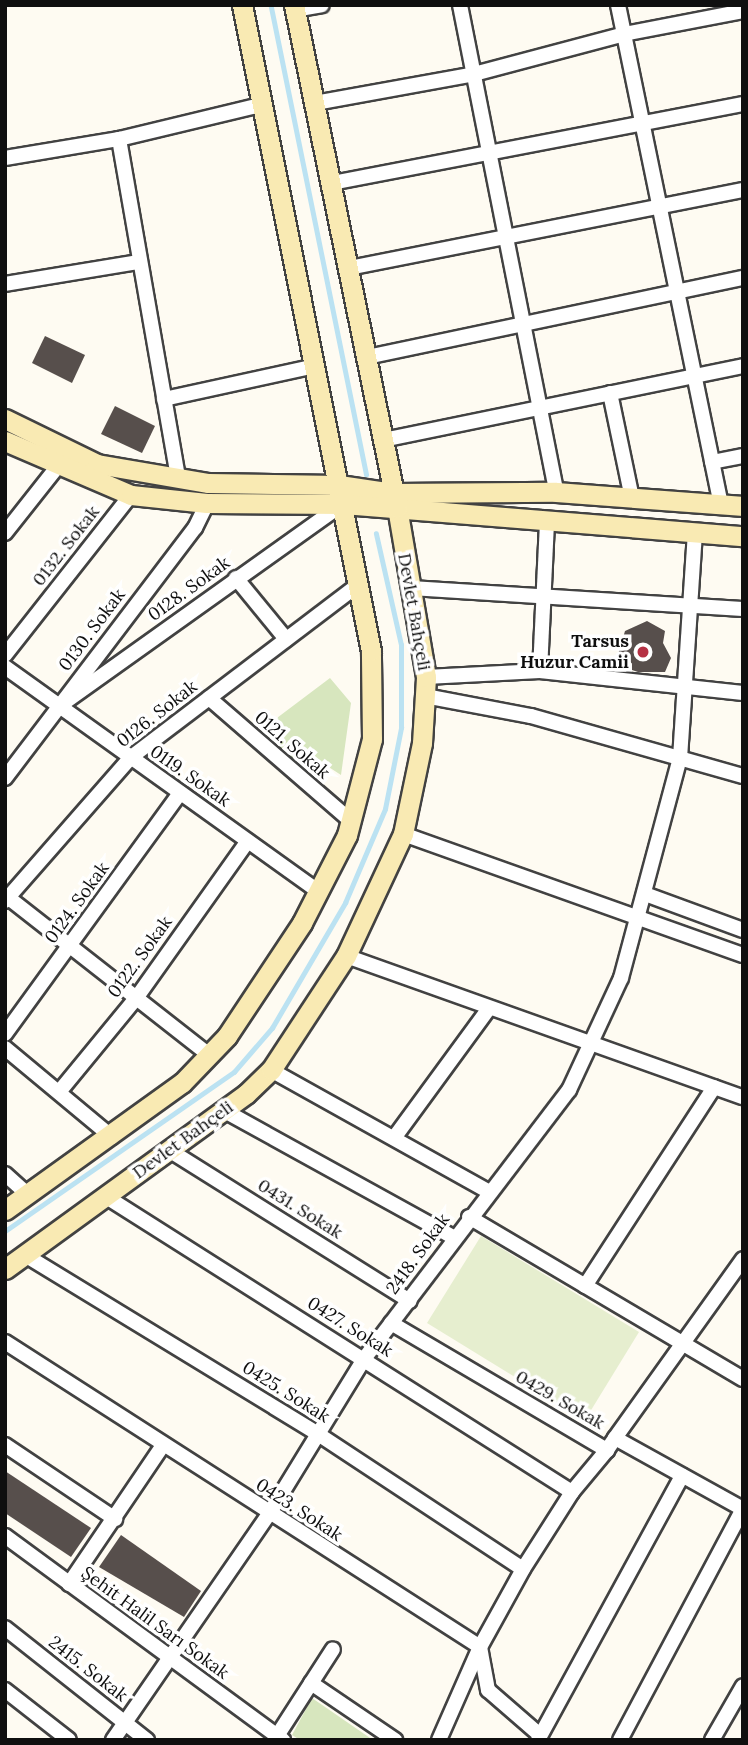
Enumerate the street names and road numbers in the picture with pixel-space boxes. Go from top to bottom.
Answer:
street label: 0132. Sokak [28,502,104,590]
street label: 0128. Sokak [144,552,234,626]
street label: Devlet Bahçeli [393,552,435,672]
street label: 0130. Sokak [54,585,130,675]
street label: 0126. Sokak [112,676,202,752]
street label: 0121. Sokak [250,707,334,783]
street label: 0119. Sokak [146,741,234,811]
street label: 0124. Sokak [40,858,114,948]
street label: 0122. Sokak [103,912,177,1002]
street label: Devlet Bahçeli [129,1096,237,1184]
street label: 0431. Sokak [254,1174,346,1244]
street label: 2418. Sokak [382,1210,454,1298]
street label: 0427. Sokak [303,1292,397,1362]
street label: 0425. Sokak [238,1357,334,1427]
street label: 0429. Sokak [512,1366,608,1434]
street label: 0423. Sokak [252,1474,346,1546]
street label: Şehit Halil Sarı Sokak [77,1562,233,1684]
street label: 2415. Sokak [44,1632,132,1706]

